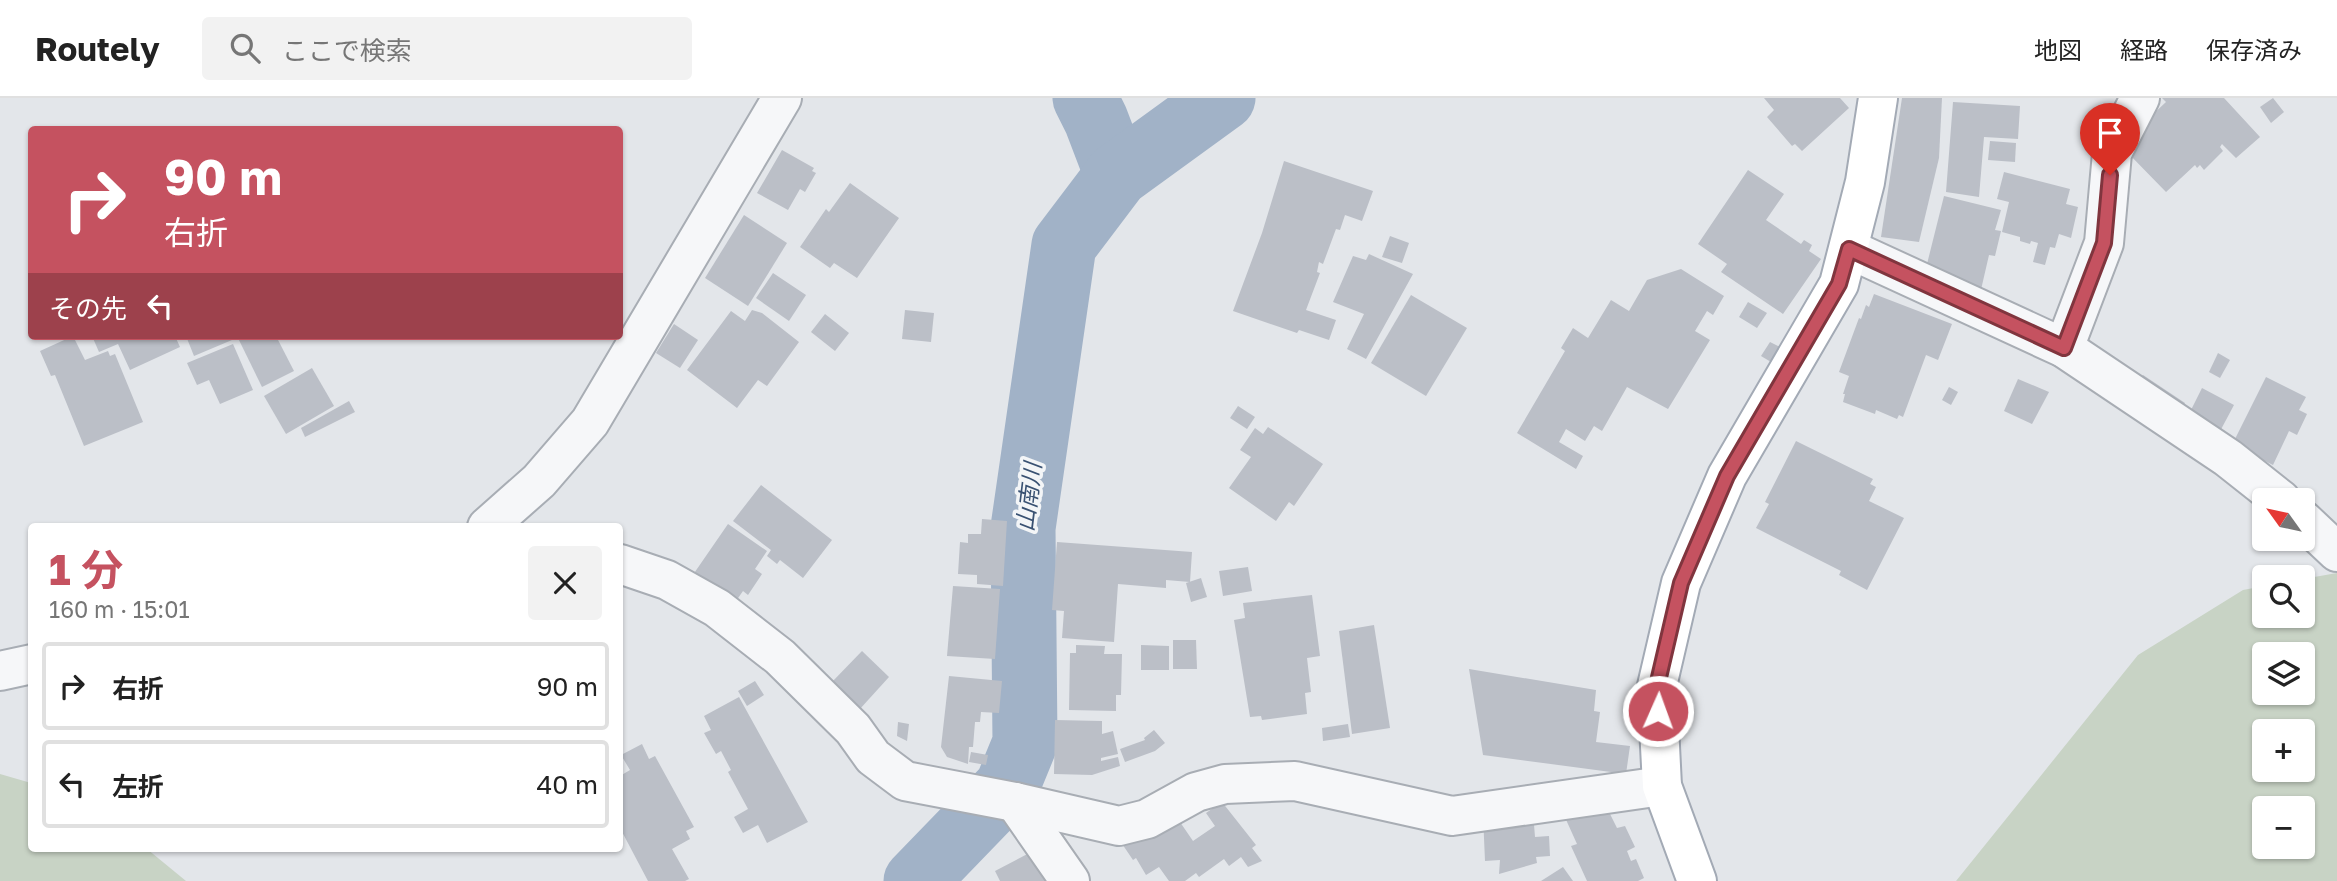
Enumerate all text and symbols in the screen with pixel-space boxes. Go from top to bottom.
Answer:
search box [202,17,692,80]
text: Routely [35,29,160,68]
icon: search [226,29,264,67]
text: ここで検索 [282,35,412,66]
text: 地図 [2034,35,2082,64]
text: 経路 [2120,35,2168,64]
text: 保存済み [2206,35,2302,64]
pin [2080,103,2140,175]
icon: arrive [2091,114,2129,152]
text: 90 m [164,147,282,206]
icon: right [49,154,140,245]
text: 右折 [164,213,228,251]
icon: left [141,287,179,325]
text: その先 [49,293,127,324]
water label: 山南川 [1010,458,1046,533]
north arrow [2252,488,2315,551]
map controls [2252,488,2315,859]
text: 1 分 [49,544,123,594]
button: close [528,546,602,620]
button: search [2252,565,2315,628]
text: 160 m · 15:01 [49,595,190,623]
button: layers [2252,642,2315,705]
icon: right [53,667,91,705]
text: 90 m [537,671,598,702]
text: 右折 [112,673,164,704]
position arrow [1621,674,1695,748]
button: + [2252,719,2315,782]
icon: left [53,765,91,803]
text: 40 m [537,769,598,800]
text: 左折 [112,771,164,802]
button: − [2252,796,2315,859]

